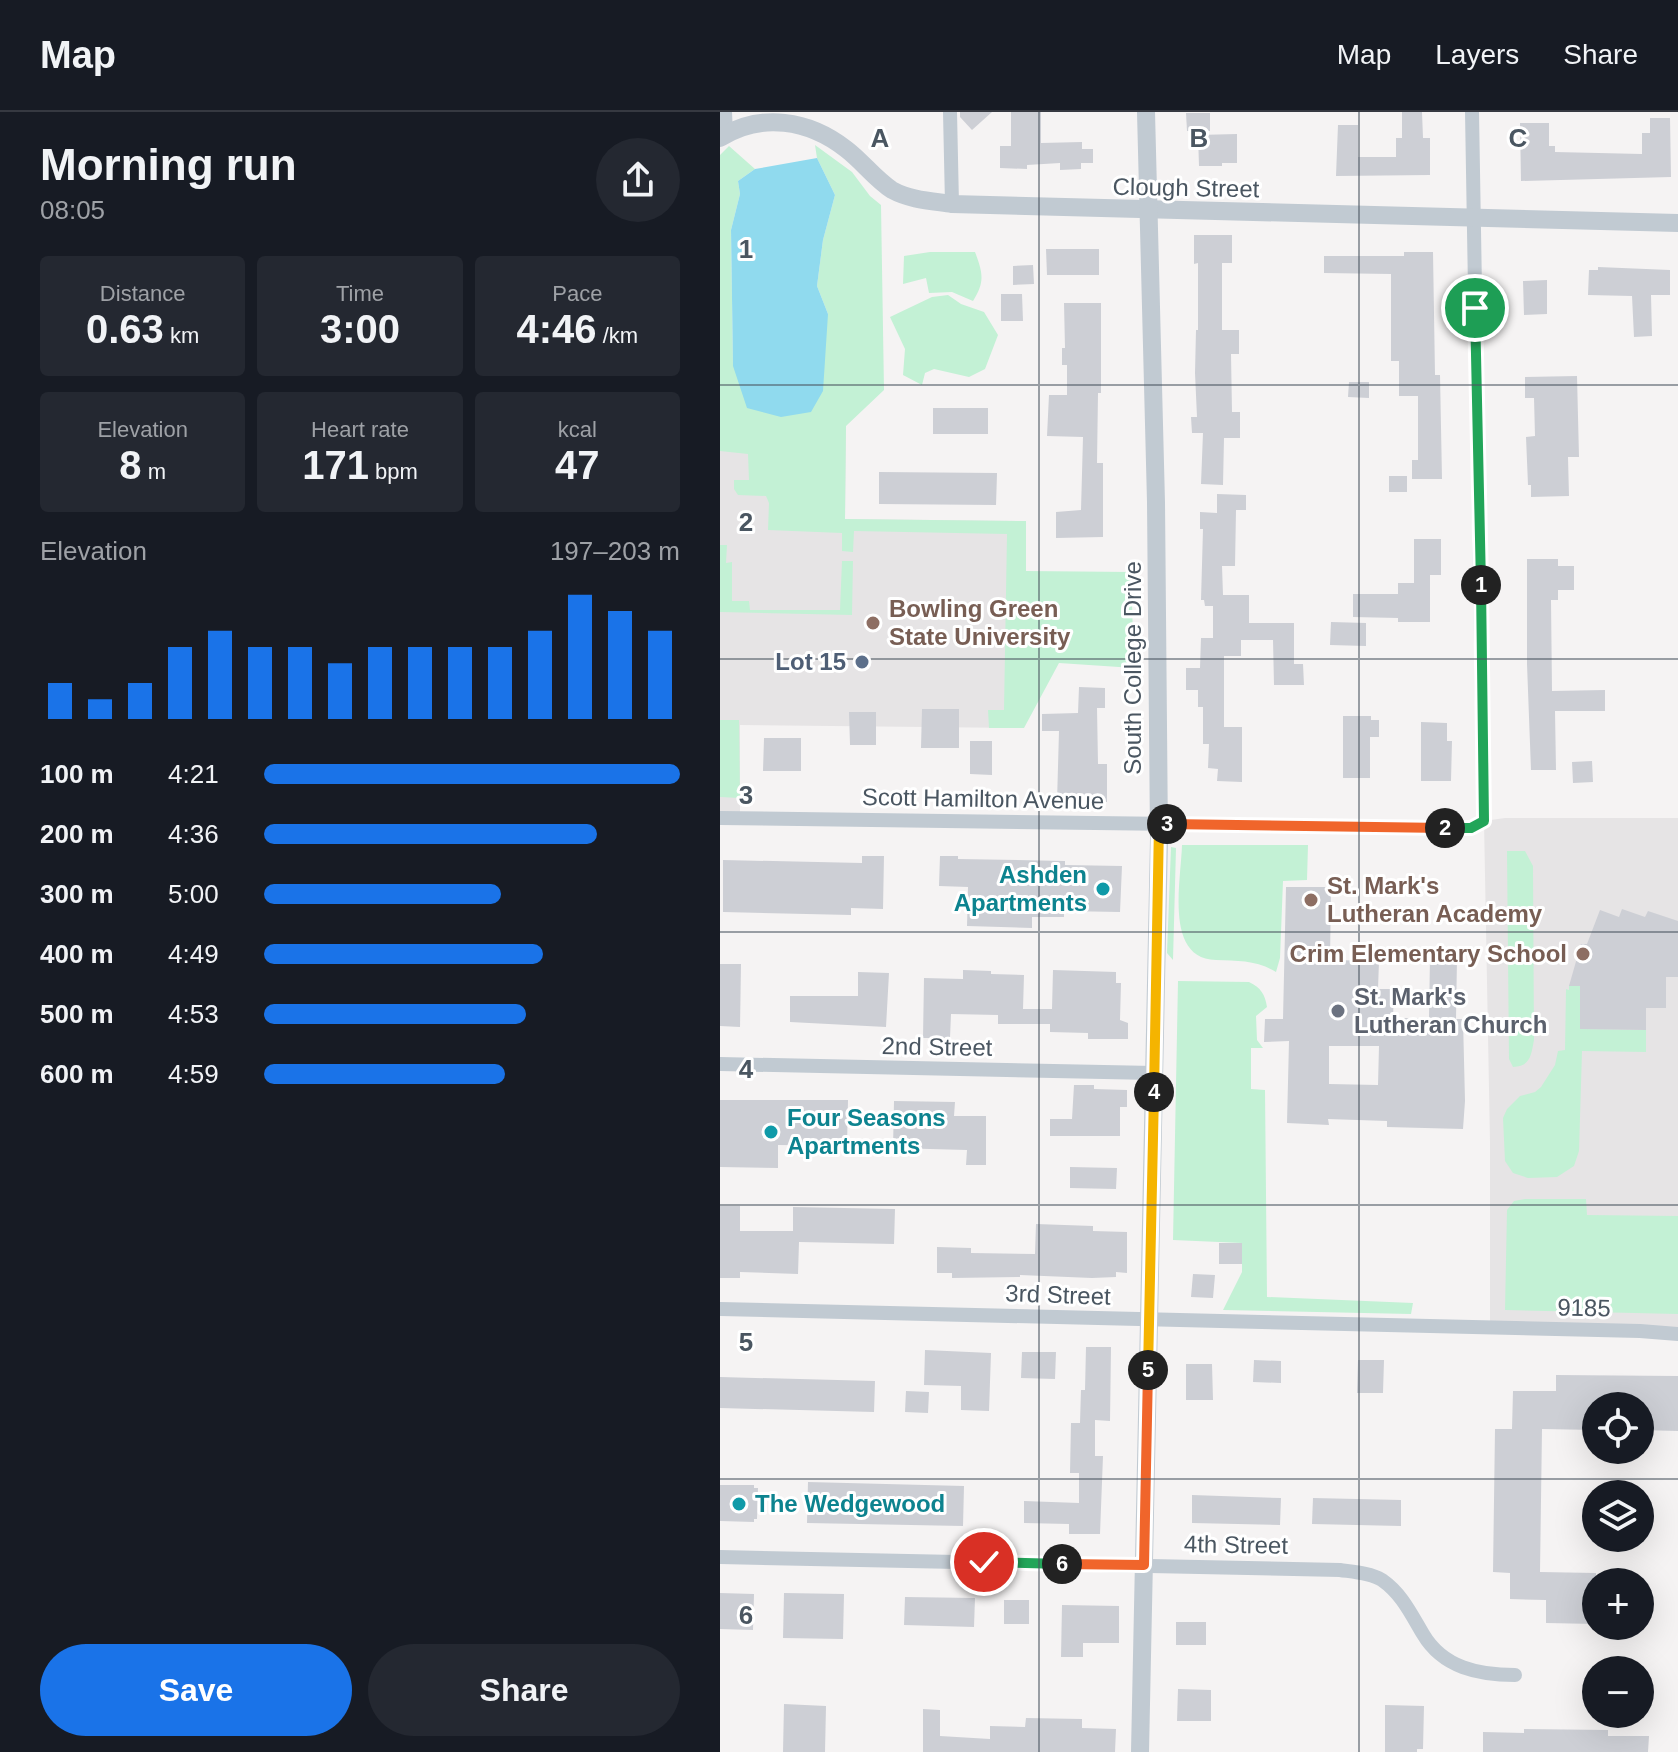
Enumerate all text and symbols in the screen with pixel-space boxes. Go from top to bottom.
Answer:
text: Map [40,34,116,76]
text: Map [1337,39,1391,70]
text: Layers [1435,39,1519,70]
text: Share [1563,39,1638,70]
text: A [871,123,890,153]
text: B [1190,123,1208,153]
text: C [1509,123,1528,153]
button: share [596,138,680,222]
text: Morning run [40,140,297,189]
street label: Clough Street [1112,173,1260,202]
text: 08:05 [40,195,105,225]
text: 1 [739,234,753,264]
pin [1441,274,1509,342]
text: Distance [100,281,185,306]
text: Time [336,281,384,306]
text: Pace [552,281,602,306]
icon: arrive [1453,286,1497,330]
text: 0.63 [86,307,164,351]
text: 3:00 [320,307,400,351]
text: 4:46 [517,307,597,351]
text: km [164,323,199,348]
text: /km [597,323,638,348]
text: Elevation [97,417,188,442]
text: Heart rate [311,417,409,442]
text: kcal [558,417,597,442]
text: 8 [119,443,142,487]
text: 171 [302,443,369,487]
text: 47 [555,443,600,487]
text: m [142,459,166,484]
text: bpm [369,459,418,484]
text: 2 [739,507,753,537]
text: Elevation [40,536,147,566]
text: 197–203 m [550,536,680,566]
street label: South College Drive [1119,561,1146,775]
pin: 1 [1461,565,1501,605]
text: 1 [1475,572,1487,597]
place label: Bowling Green State University [889,595,1071,650]
marker: Bowling Green State University [864,614,882,632]
place label: Lot 15 [775,648,846,675]
marker: Lot 15 [853,653,871,671]
text: 100 m [40,759,114,789]
text: 4:21 [168,759,219,789]
text: 3 [739,780,753,810]
street label: Scott Hamilton Avenue [862,783,1104,814]
pin: 3 [1147,804,1187,844]
pin: 2 [1425,808,1465,848]
text: 3 [1161,811,1173,836]
text: 2 [1439,815,1451,840]
text: 200 m [40,819,114,849]
text: 4:36 [168,819,219,849]
place label: Ashden Apartments [954,861,1087,916]
place label: St. Mark's Lutheran Academy [1327,872,1543,927]
text: 300 m [40,879,114,909]
text: 5:00 [168,879,219,909]
marker: Ashden Apartments [1094,880,1112,898]
marker: St. Mark's Lutheran Academy [1302,891,1320,909]
text: 400 m [40,939,114,969]
text: 4:49 [168,939,219,969]
place label: Crim Elementary School [1290,940,1567,967]
marker: Crim Elementary School [1574,945,1592,963]
place label: St. Mark's Lutheran Church [1354,983,1547,1038]
text: 500 m [40,999,114,1029]
text: 4:53 [168,999,219,1029]
marker: St. Mark's Lutheran Church [1329,1002,1347,1020]
street label: 2nd Street [881,1032,993,1061]
text: 4 [739,1054,754,1084]
text: 600 m [40,1059,114,1089]
text: 4:59 [168,1059,219,1089]
pin: 4 [1134,1072,1174,1112]
text: 4 [1148,1079,1160,1104]
place label: Four Seasons Apartments [787,1104,946,1159]
marker: Four Seasons Apartments [762,1123,780,1141]
street label: 3rd Street [1005,1279,1111,1310]
street label: 9185 [1557,1294,1611,1321]
text: 5 [739,1327,753,1357]
pin: 5 [1128,1350,1168,1390]
text: 5 [1142,1357,1154,1382]
map controls [1582,1392,1654,1728]
button: locate [1582,1392,1654,1464]
button: layers [1582,1480,1654,1552]
place label: The Wedgewood [755,1490,945,1517]
marker: The Wedgewood [730,1495,748,1513]
pin [950,1528,1018,1596]
street label: 4th Street [1184,1530,1289,1559]
icon: check [962,1540,1006,1584]
pin: 6 [1042,1544,1082,1584]
text: 6 [1056,1551,1068,1576]
button: + [1582,1568,1654,1640]
text: 6 [739,1600,753,1630]
button: Save [40,1644,352,1736]
button: Share [368,1644,680,1736]
button: − [1582,1656,1654,1728]

